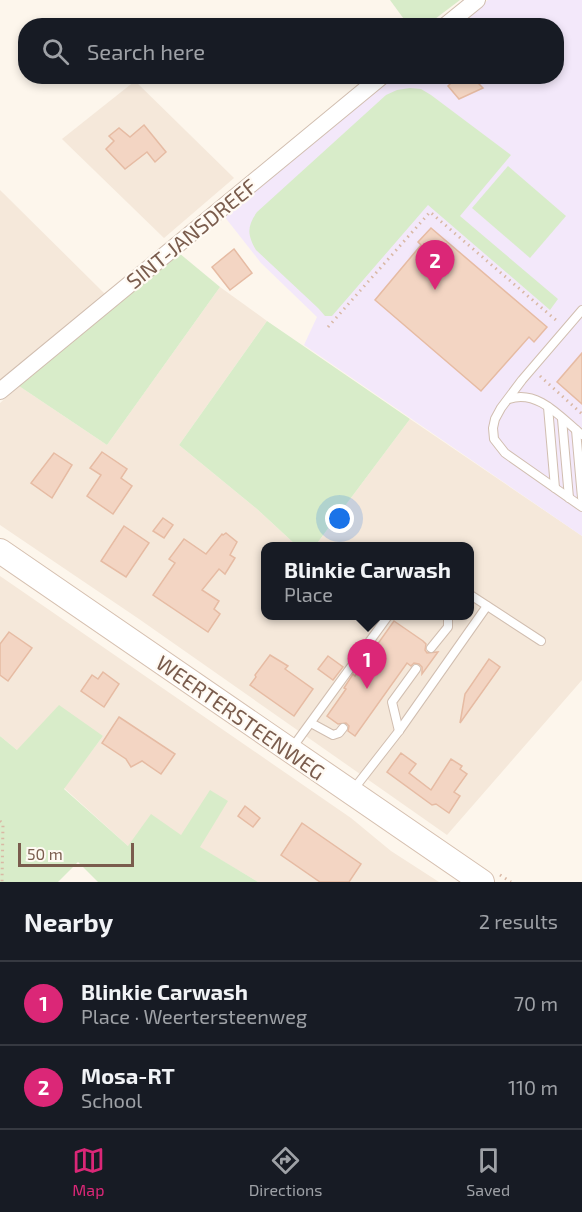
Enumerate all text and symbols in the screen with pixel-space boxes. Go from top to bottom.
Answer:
search box [18,18,564,84]
icon: search [39,35,72,68]
text: Search here [87,38,205,64]
street label: SINT-JANSDREEF [121,173,261,293]
pin: 2 [416,240,454,290]
your location [325,504,354,533]
popup [261,542,474,620]
text: Blinkie Carwash [284,556,451,582]
text: Place [284,582,333,606]
pin: 1 [348,640,386,689]
street label: WEERTERSTEENWEG [152,649,330,785]
scale bar [18,840,134,868]
text: 50 m [27,844,63,863]
text: Nearby [24,906,113,937]
text: 2 results [479,909,558,933]
text: Blinkie Carwash [81,978,248,1004]
text: 1 [39,991,48,1015]
text: 70 m [514,991,558,1015]
text: Place · Weertersteenweg [81,1004,307,1028]
text: Mosa-RT [81,1062,175,1088]
text: 2 [38,1075,49,1099]
text: 110 m [508,1075,558,1099]
text: School [81,1088,142,1112]
tab: Map [72,1144,105,1199]
tab: Directions [249,1144,322,1199]
tab: Saved [466,1144,510,1199]

